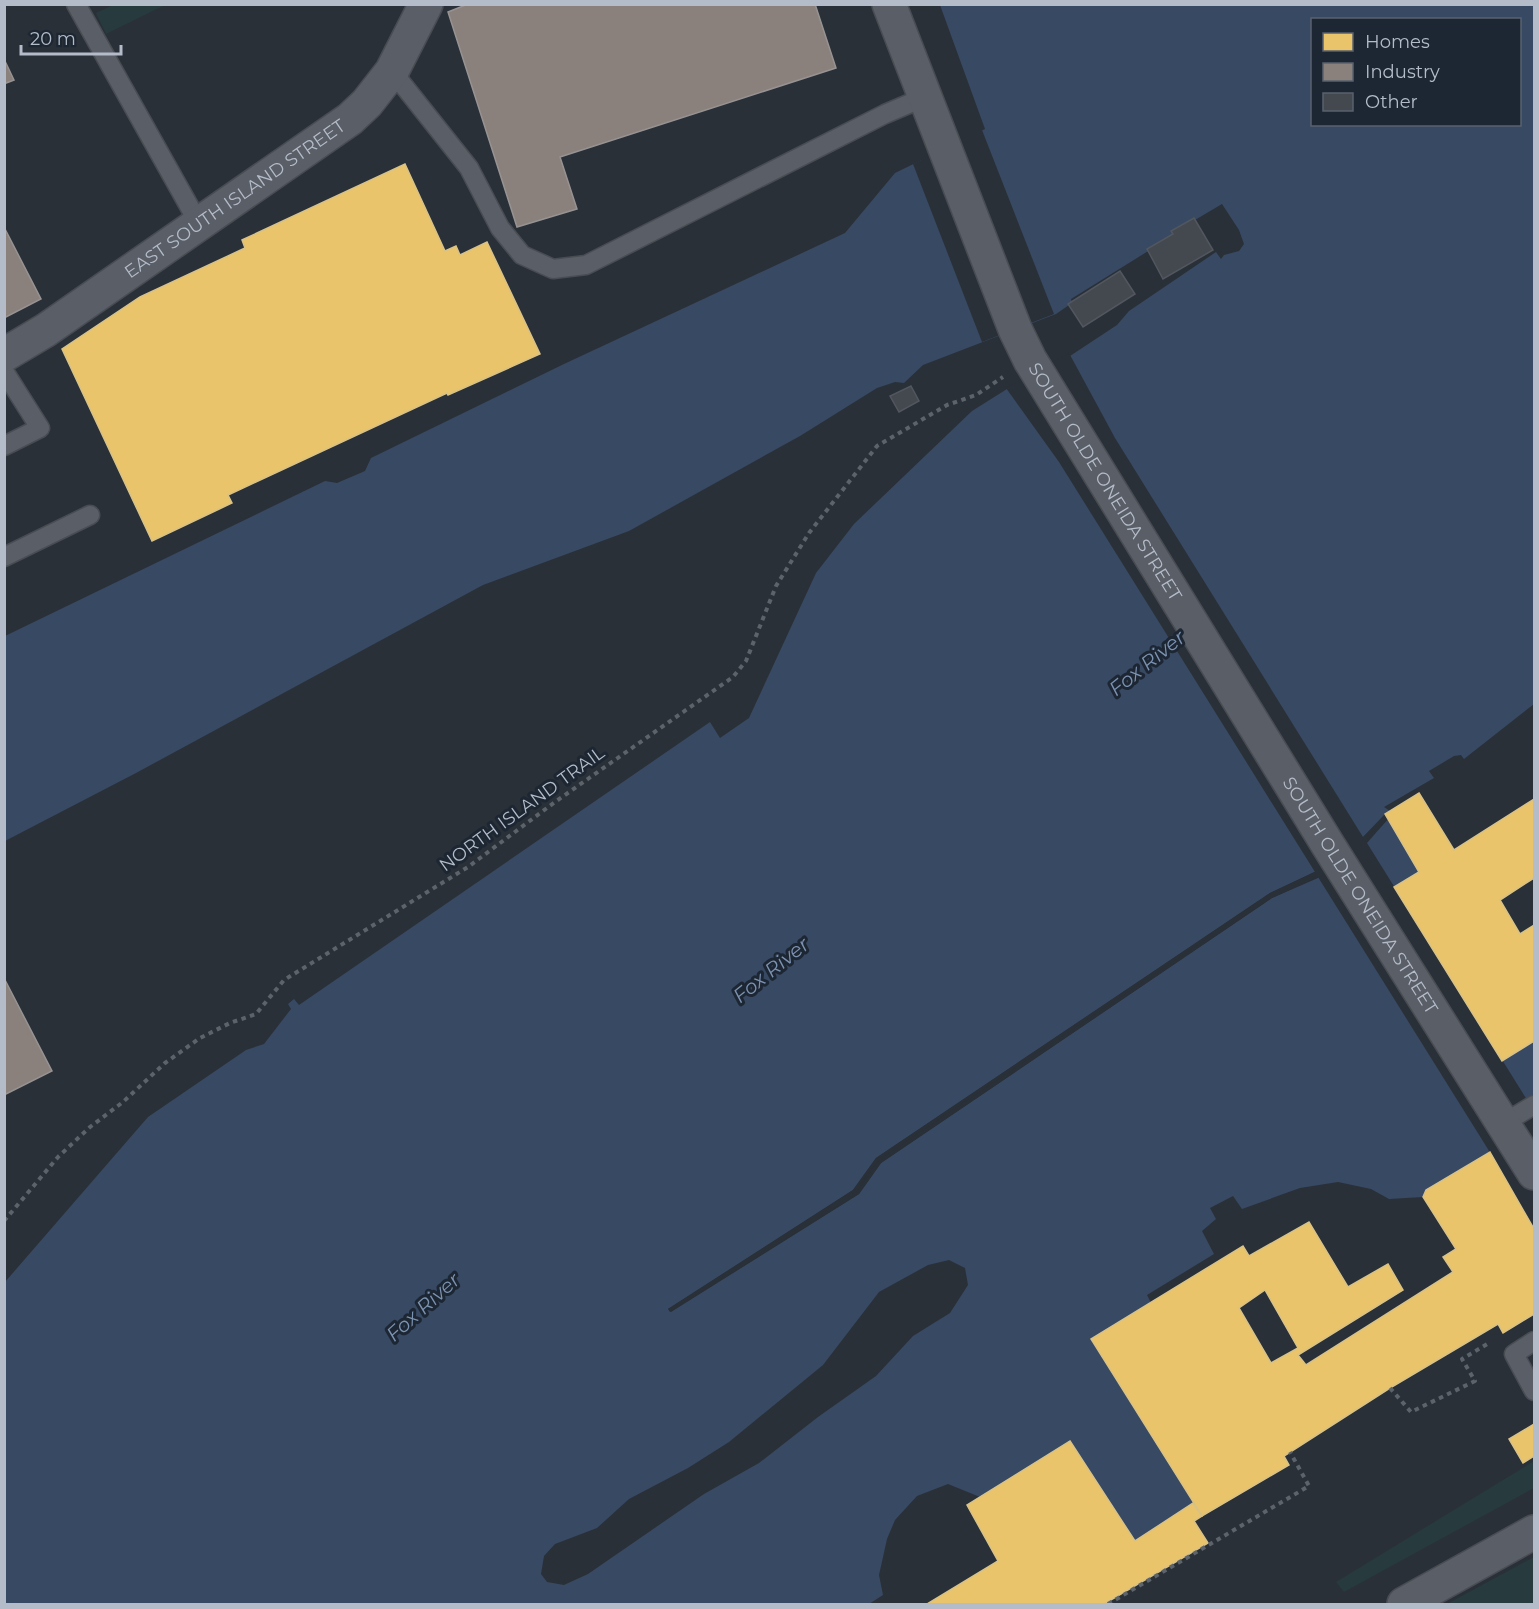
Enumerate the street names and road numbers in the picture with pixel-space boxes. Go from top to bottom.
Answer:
street label: EAST SOUTH ISLAND STREET [120,114,350,283]
street label: SOUTH OLDE ONEIDA STREET [1023,359,1187,606]
street label: NORTH ISLAND TRAIL [435,741,609,876]
street label: SOUTH OLDE ONEIDA STREET [1278,773,1443,1019]

